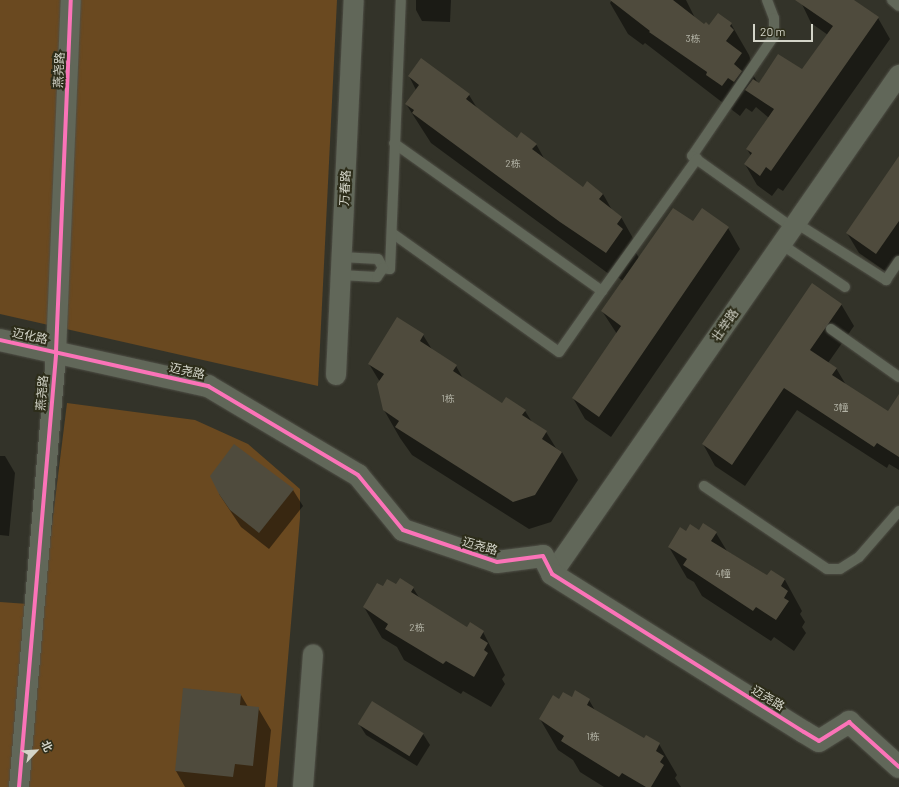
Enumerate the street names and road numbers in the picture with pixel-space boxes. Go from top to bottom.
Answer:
street label: 燕尧路 [51,52,67,88]
street label: 万春路 [337,170,353,206]
street label: 壮举路 [709,306,741,344]
street label: 迈化路 [11,325,49,347]
street label: 迈尧路 [168,360,206,382]
street label: 燕尧路 [33,374,51,412]
street label: 迈尧路 [461,534,499,558]
street label: 迈尧路 [749,682,787,714]

